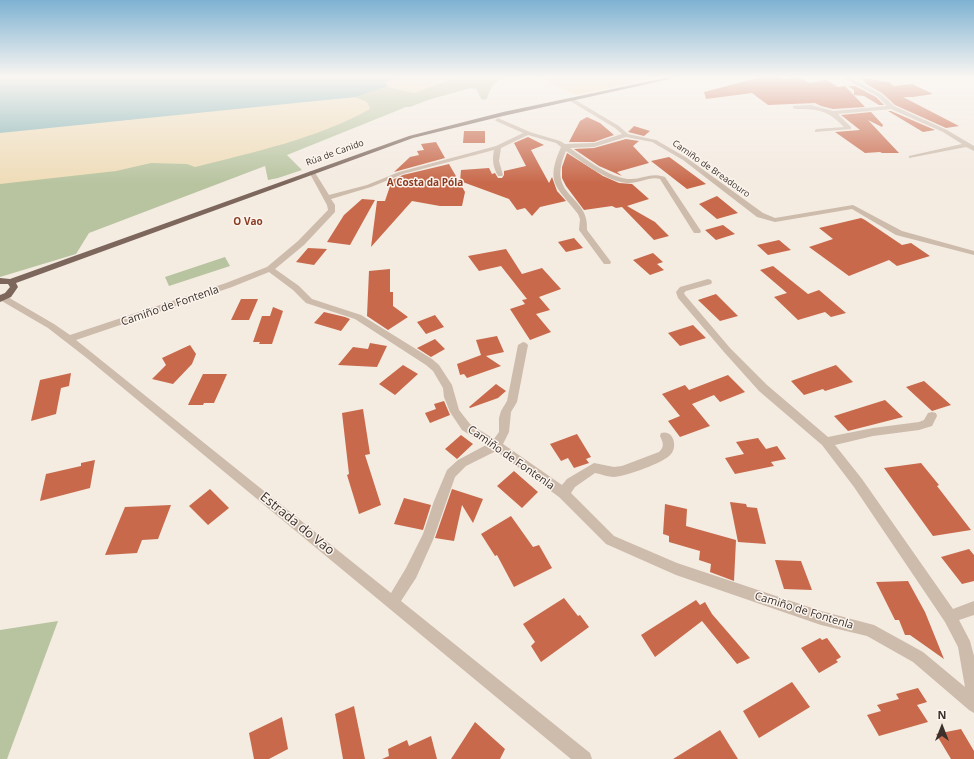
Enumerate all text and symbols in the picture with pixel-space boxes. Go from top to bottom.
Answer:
street label: Rúa de Canido [305,138,365,168]
street label: Camiño de Breadouro [670,138,752,200]
district label: A Costa da Póla [387,177,463,189]
district label: O Vao [233,216,263,228]
street label: Camiño de Fontenla [119,283,221,329]
street label: Camiño de Fontenla [465,423,557,493]
street label: Estrada do Vao [257,489,337,559]
street label: Camiño de Fontenla [753,590,855,632]
north arrow [922,707,962,747]
text: N [938,707,946,722]

